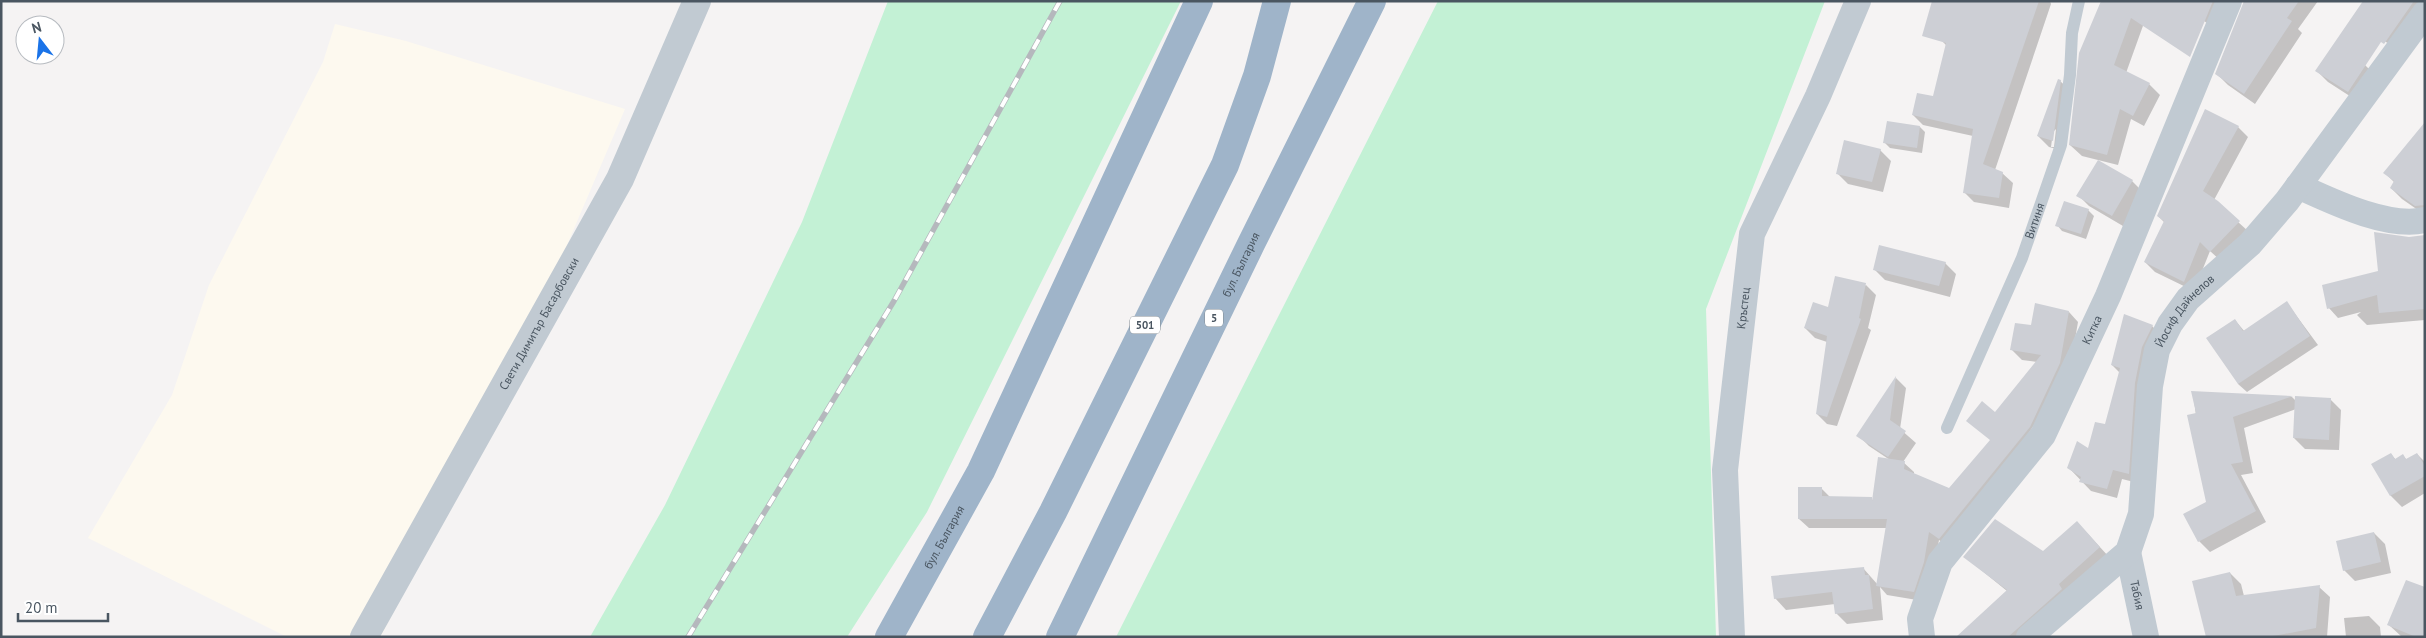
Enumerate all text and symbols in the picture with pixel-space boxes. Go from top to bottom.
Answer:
north arrow [15,15,65,65]
text: N [30,18,43,37]
street label: Витиня [2021,201,2047,241]
street label: бул. България [1218,230,1263,299]
street label: Свети Димитър Басарбовски [496,254,582,392]
street label: Йосиф Дайнелов [2152,271,2217,350]
street label: Кръстец [1733,286,1753,330]
road number: 5 [1205,310,1223,326]
street label: Китка [2078,313,2105,347]
road number: 501 [1130,316,1160,334]
street label: бул. България [920,503,967,571]
street label: Табия [2127,579,2148,611]
scale bar [18,590,108,622]
text: 20 m [25,598,58,617]

